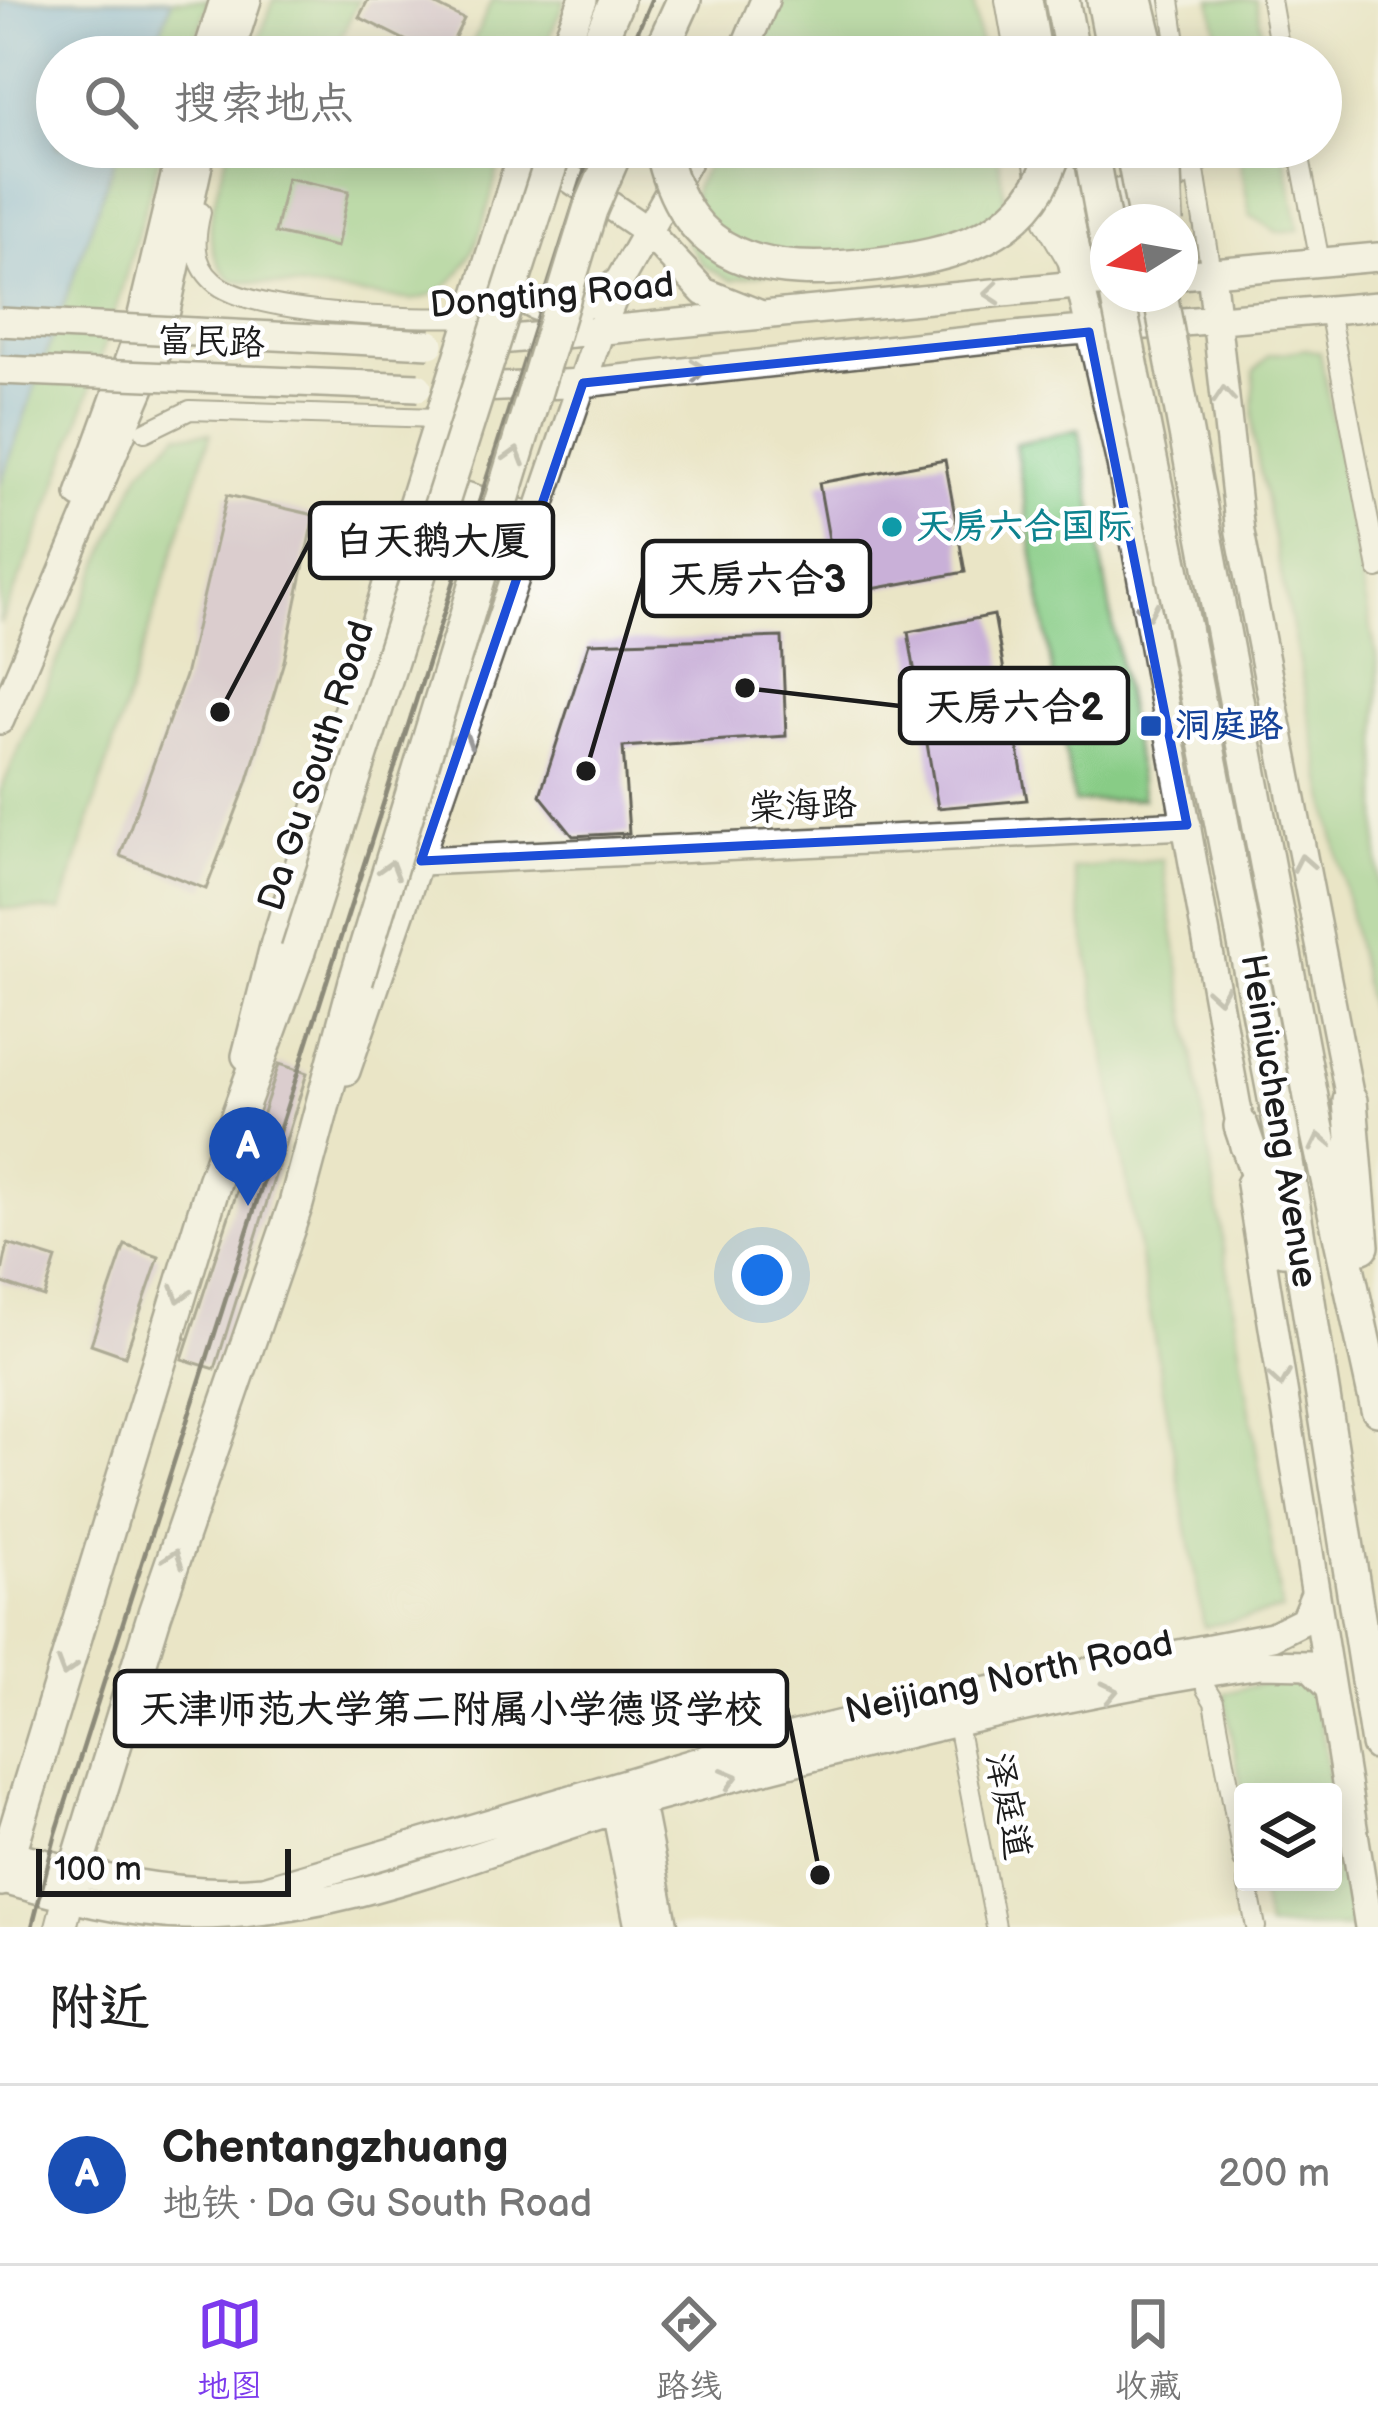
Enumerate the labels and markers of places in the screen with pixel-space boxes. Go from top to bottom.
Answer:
callout: 白天鹅大厦 [310,503,553,578]
place label: 天房六合国际 [916,506,1132,549]
marker: 天房六合国际 [879,514,905,540]
callout: 天房六合3 [643,541,870,616]
callout: 天房六合2 [900,668,1128,743]
place label: 洞庭路 [1175,705,1283,748]
marker: 洞庭路 [1138,713,1164,739]
pin: A [209,1107,287,1206]
callout: 天津师范大学第二附属小学德贤学校 [115,1671,787,1746]

